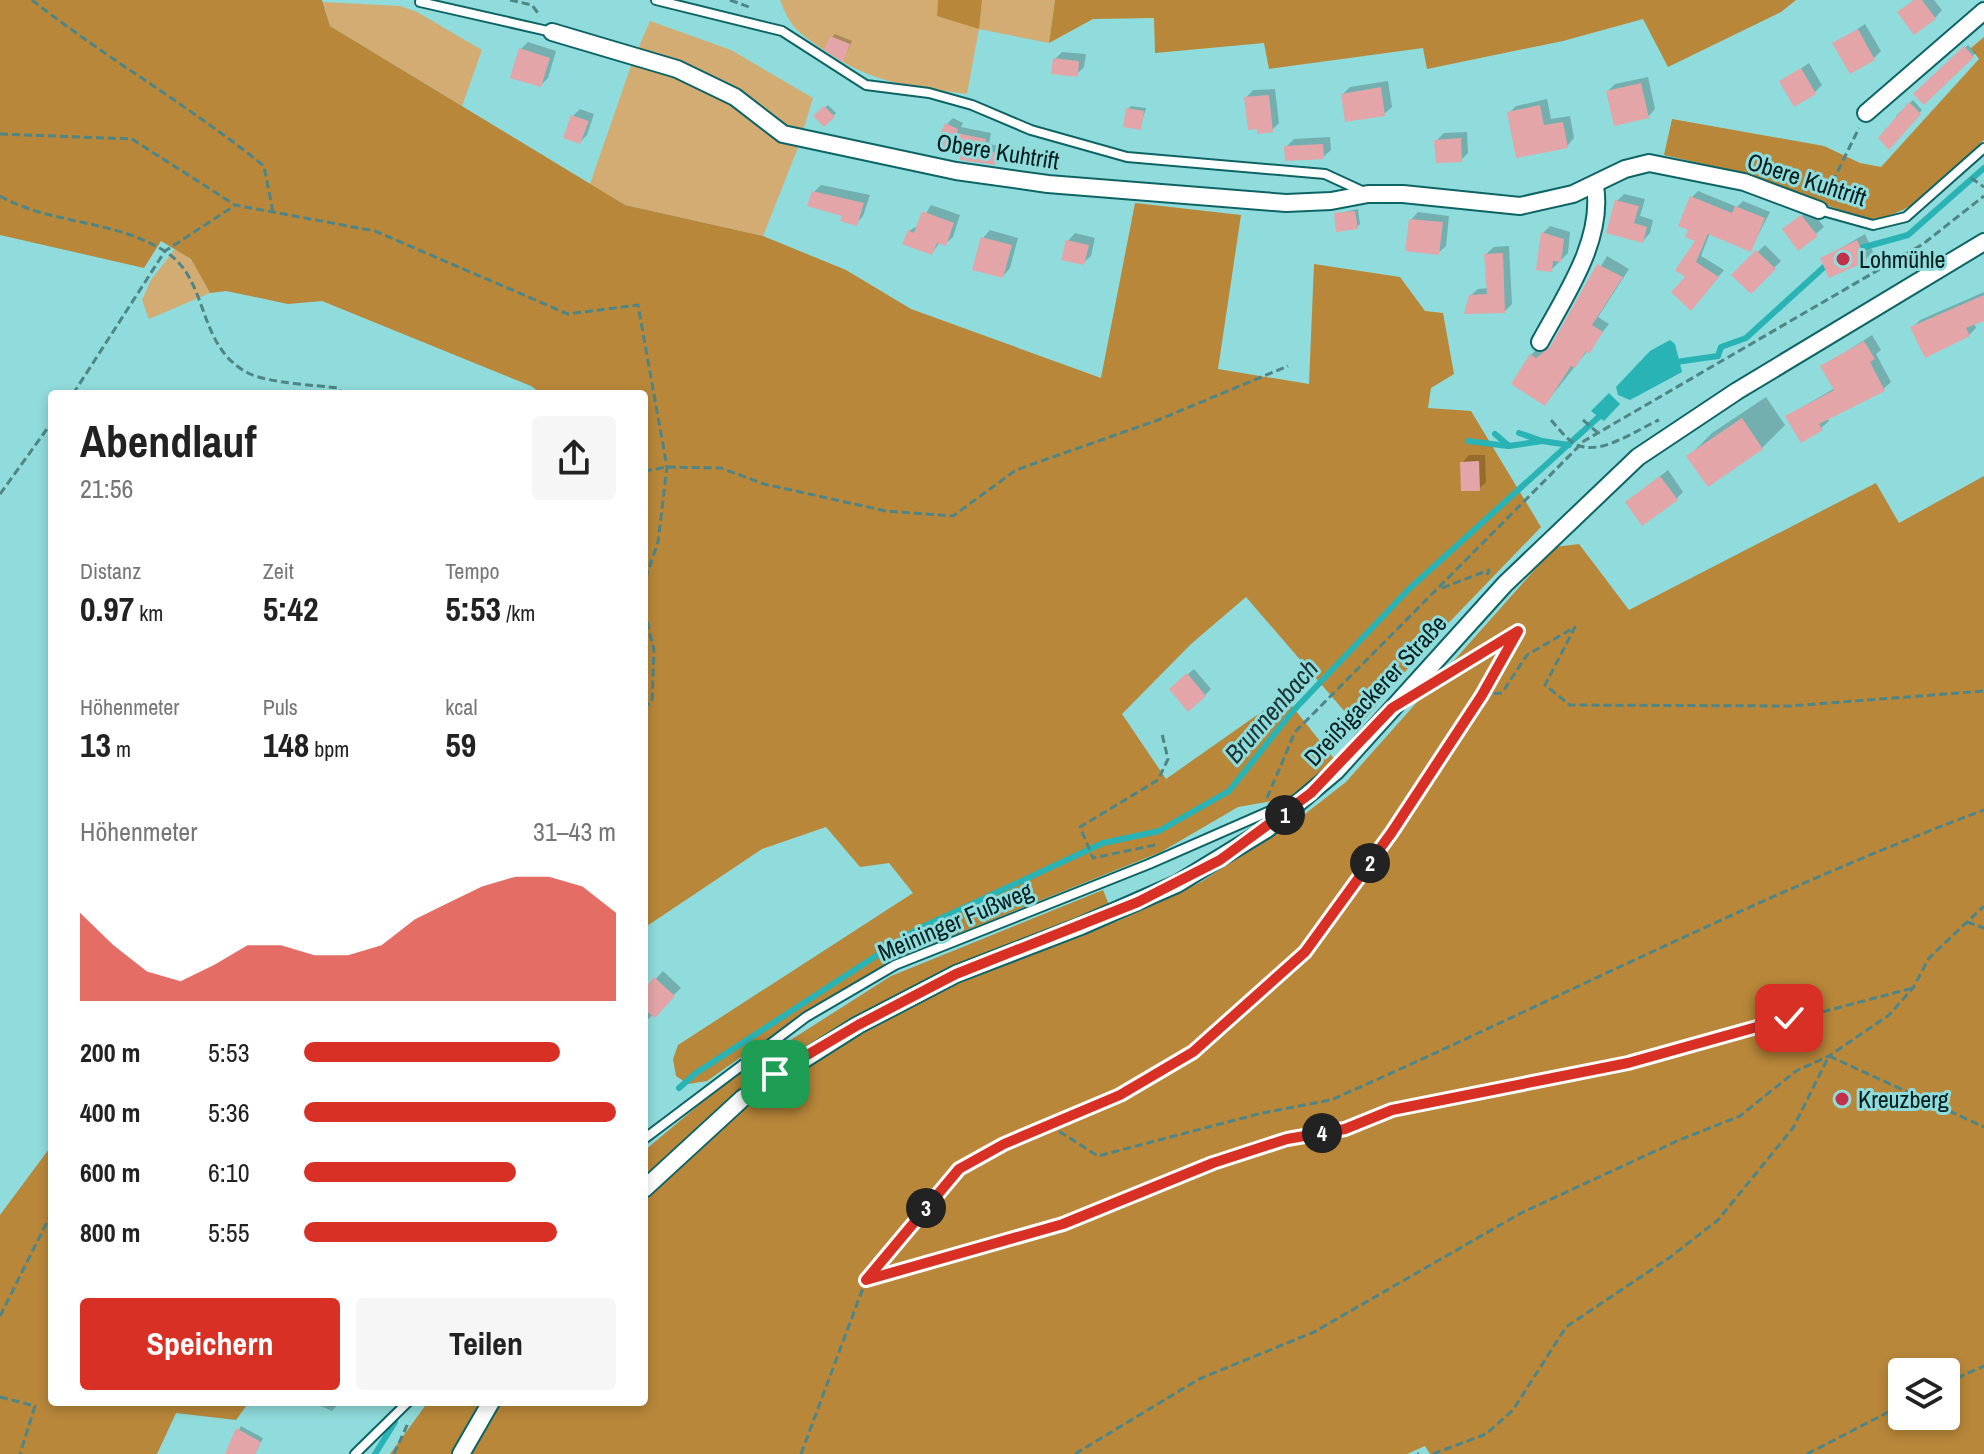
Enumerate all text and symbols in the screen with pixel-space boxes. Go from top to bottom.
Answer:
street label: Obere Kuhtrift [934,126,1062,177]
street label: Obere Kuhtrift [1743,145,1871,213]
place label: Lohmühle [1859,243,1945,275]
marker: Lohmühle [1834,250,1852,268]
text: Abendlauf [80,411,256,471]
button: share [532,416,616,500]
text: 21:56 [80,471,133,506]
text: Distanz [80,556,141,586]
text: Zeit [263,556,294,586]
text: Tempo [445,556,499,586]
text: 0.97 [80,586,134,632]
text: 5:42 [263,586,318,632]
text: 5:53 [445,586,501,632]
text: km [134,598,163,628]
text: /km [501,598,535,628]
street label: Dreißigackerer Straße [1297,607,1453,773]
water label: Brunnenbach [1216,652,1326,770]
text: Höhenmeter [80,692,179,722]
text: Puls [263,692,298,722]
text: kcal [445,692,477,722]
text: 13 [80,722,111,768]
text: 148 [263,722,309,768]
text: 59 [445,722,476,768]
text: m [111,734,131,764]
text: bpm [309,734,349,764]
pin: 1 [1265,795,1305,835]
text: 1 [1280,800,1290,830]
text: Höhenmeter [80,814,197,849]
text: 31–43 m [533,814,616,849]
pin: 2 [1350,843,1390,883]
text: 2 [1365,848,1375,878]
street label: Meininger Fußweg [873,874,1037,968]
pin [1755,984,1823,1052]
icon: check [1767,996,1811,1040]
text: 200 m [80,1035,140,1070]
text: 5:53 [208,1035,250,1070]
pin [741,1040,809,1108]
icon: arrive [753,1052,797,1096]
place label: Kreuzberg [1858,1083,1949,1115]
marker: Kreuzberg [1833,1090,1851,1108]
text: 400 m [80,1095,140,1130]
text: 5:36 [208,1095,250,1130]
pin: 4 [1302,1113,1342,1153]
text: 4 [1317,1118,1327,1148]
text: 600 m [80,1155,140,1190]
text: 6:10 [208,1155,250,1190]
pin: 3 [906,1188,946,1228]
text: 3 [921,1193,931,1223]
text: 800 m [80,1215,140,1250]
text: 5:55 [208,1215,250,1250]
button: Speichern [80,1298,340,1390]
button: Teilen [356,1298,616,1390]
map controls [1888,1358,1960,1430]
button: layers [1888,1358,1960,1430]

